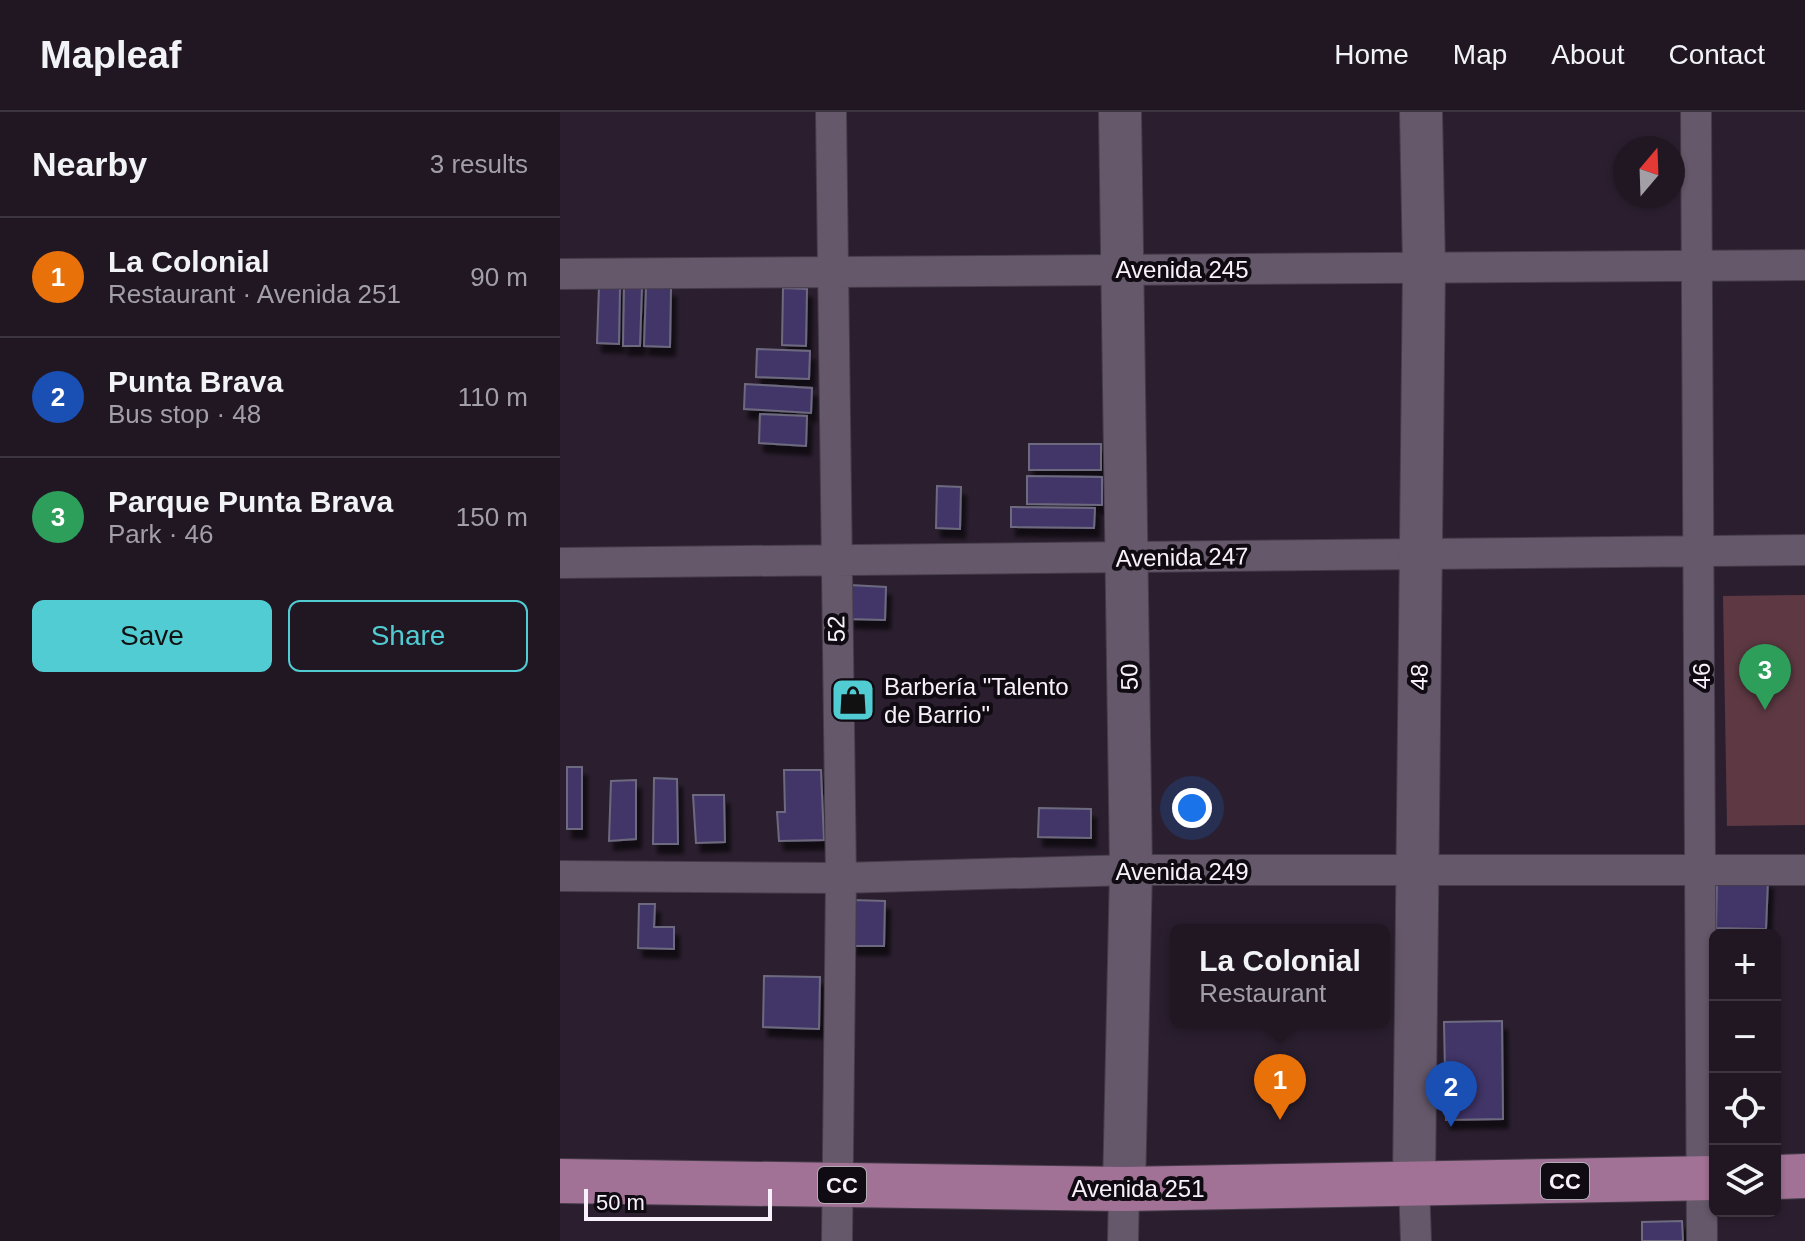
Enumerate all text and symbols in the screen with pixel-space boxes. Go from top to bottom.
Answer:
text: Mapleaf [40,34,181,76]
text: Home [1334,39,1409,70]
text: Map [1453,39,1507,70]
text: About [1551,39,1625,70]
text: Contact [1669,39,1765,70]
north arrow [1613,136,1685,208]
text: Nearby [32,145,147,183]
text: 3 results [430,149,528,179]
text: La Colonial [108,245,270,278]
street label: Avenida 245 [1115,256,1249,283]
text: 1 [51,262,65,292]
text: 90 m [470,262,528,292]
text: Restaurant · Avenida 251 [108,279,401,309]
text: Punta Brava [108,365,283,398]
text: 2 [51,382,65,412]
text: 110 m [458,382,528,412]
text: Bus stop · 48 [108,399,261,429]
text: Parque Punta Brava [108,485,393,518]
text: 3 [51,502,65,532]
text: 150 m [456,502,528,532]
text: Park · 46 [108,519,214,549]
street label: Avenida 247 [1115,542,1249,572]
button: Save [32,600,272,672]
button: Share [288,600,528,672]
street label: 52 [822,615,850,643]
pin: 3 [1739,644,1791,710]
street label: 50 [1115,663,1143,691]
street label: 48 [1405,663,1433,691]
street label: 46 [1688,663,1715,689]
place label: Barbería "Talento de Barrio" [884,673,1069,728]
shop icon: Barbería "Talento de Barrio" [829,676,877,724]
your location [1172,788,1212,828]
street label: Avenida 249 [1115,858,1249,885]
popup [1170,924,1390,1028]
map controls [1709,929,1781,1217]
button: + [1709,929,1781,1001]
text: La Colonial [1199,944,1361,977]
text: Restaurant [1199,978,1326,1008]
button: − [1709,1001,1781,1073]
pin: 1 [1254,1054,1306,1120]
pin: 2 [1425,1061,1477,1127]
button: locate [1709,1073,1781,1145]
button: layers [1709,1145,1781,1217]
road number: CC [1541,1163,1589,1199]
road number: CC [818,1167,866,1203]
street label: Avenida 251 [1071,1175,1205,1202]
scale bar [584,1185,772,1221]
text: 50 m [596,1190,645,1215]

